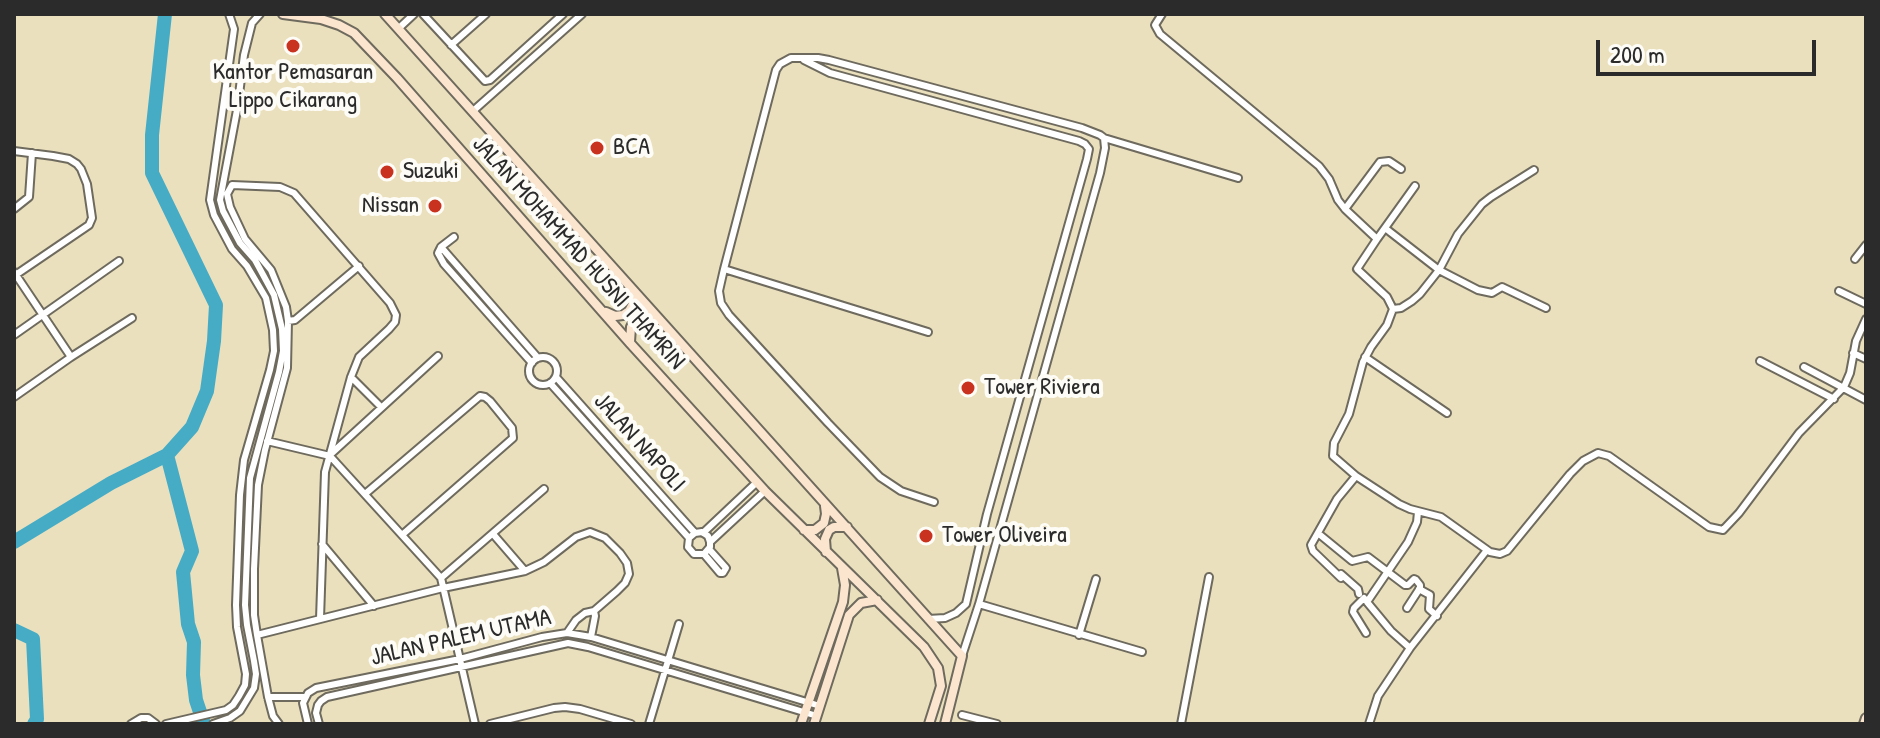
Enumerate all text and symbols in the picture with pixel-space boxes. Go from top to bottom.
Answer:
scale bar [1600,24,1820,74]
marker: Kantor Pemasaran Lippo Cikarang [284,37,302,55]
text: 200 m [1610,38,1665,70]
place label: Kantor Pemasaran Lippo Cikarang [213,59,373,115]
street label: JALAN MOHAMMAD HUSNI THAMRIN [465,130,691,376]
place label: BCA [613,134,650,162]
marker: BCA [588,139,606,157]
place label: Suzuki [403,158,459,186]
marker: Suzuki [378,163,396,181]
place label: Nissan [362,192,419,220]
marker: Nissan [426,197,444,215]
place label: Tower Riviera [984,374,1100,402]
marker: Tower Riviera [959,379,977,397]
street label: JALAN NAPOLI [587,387,691,499]
place label: Tower Oliveira [942,522,1067,550]
marker: Tower Oliveira [917,527,935,545]
street label: JALAN PALEM UTAMA [368,603,554,673]

